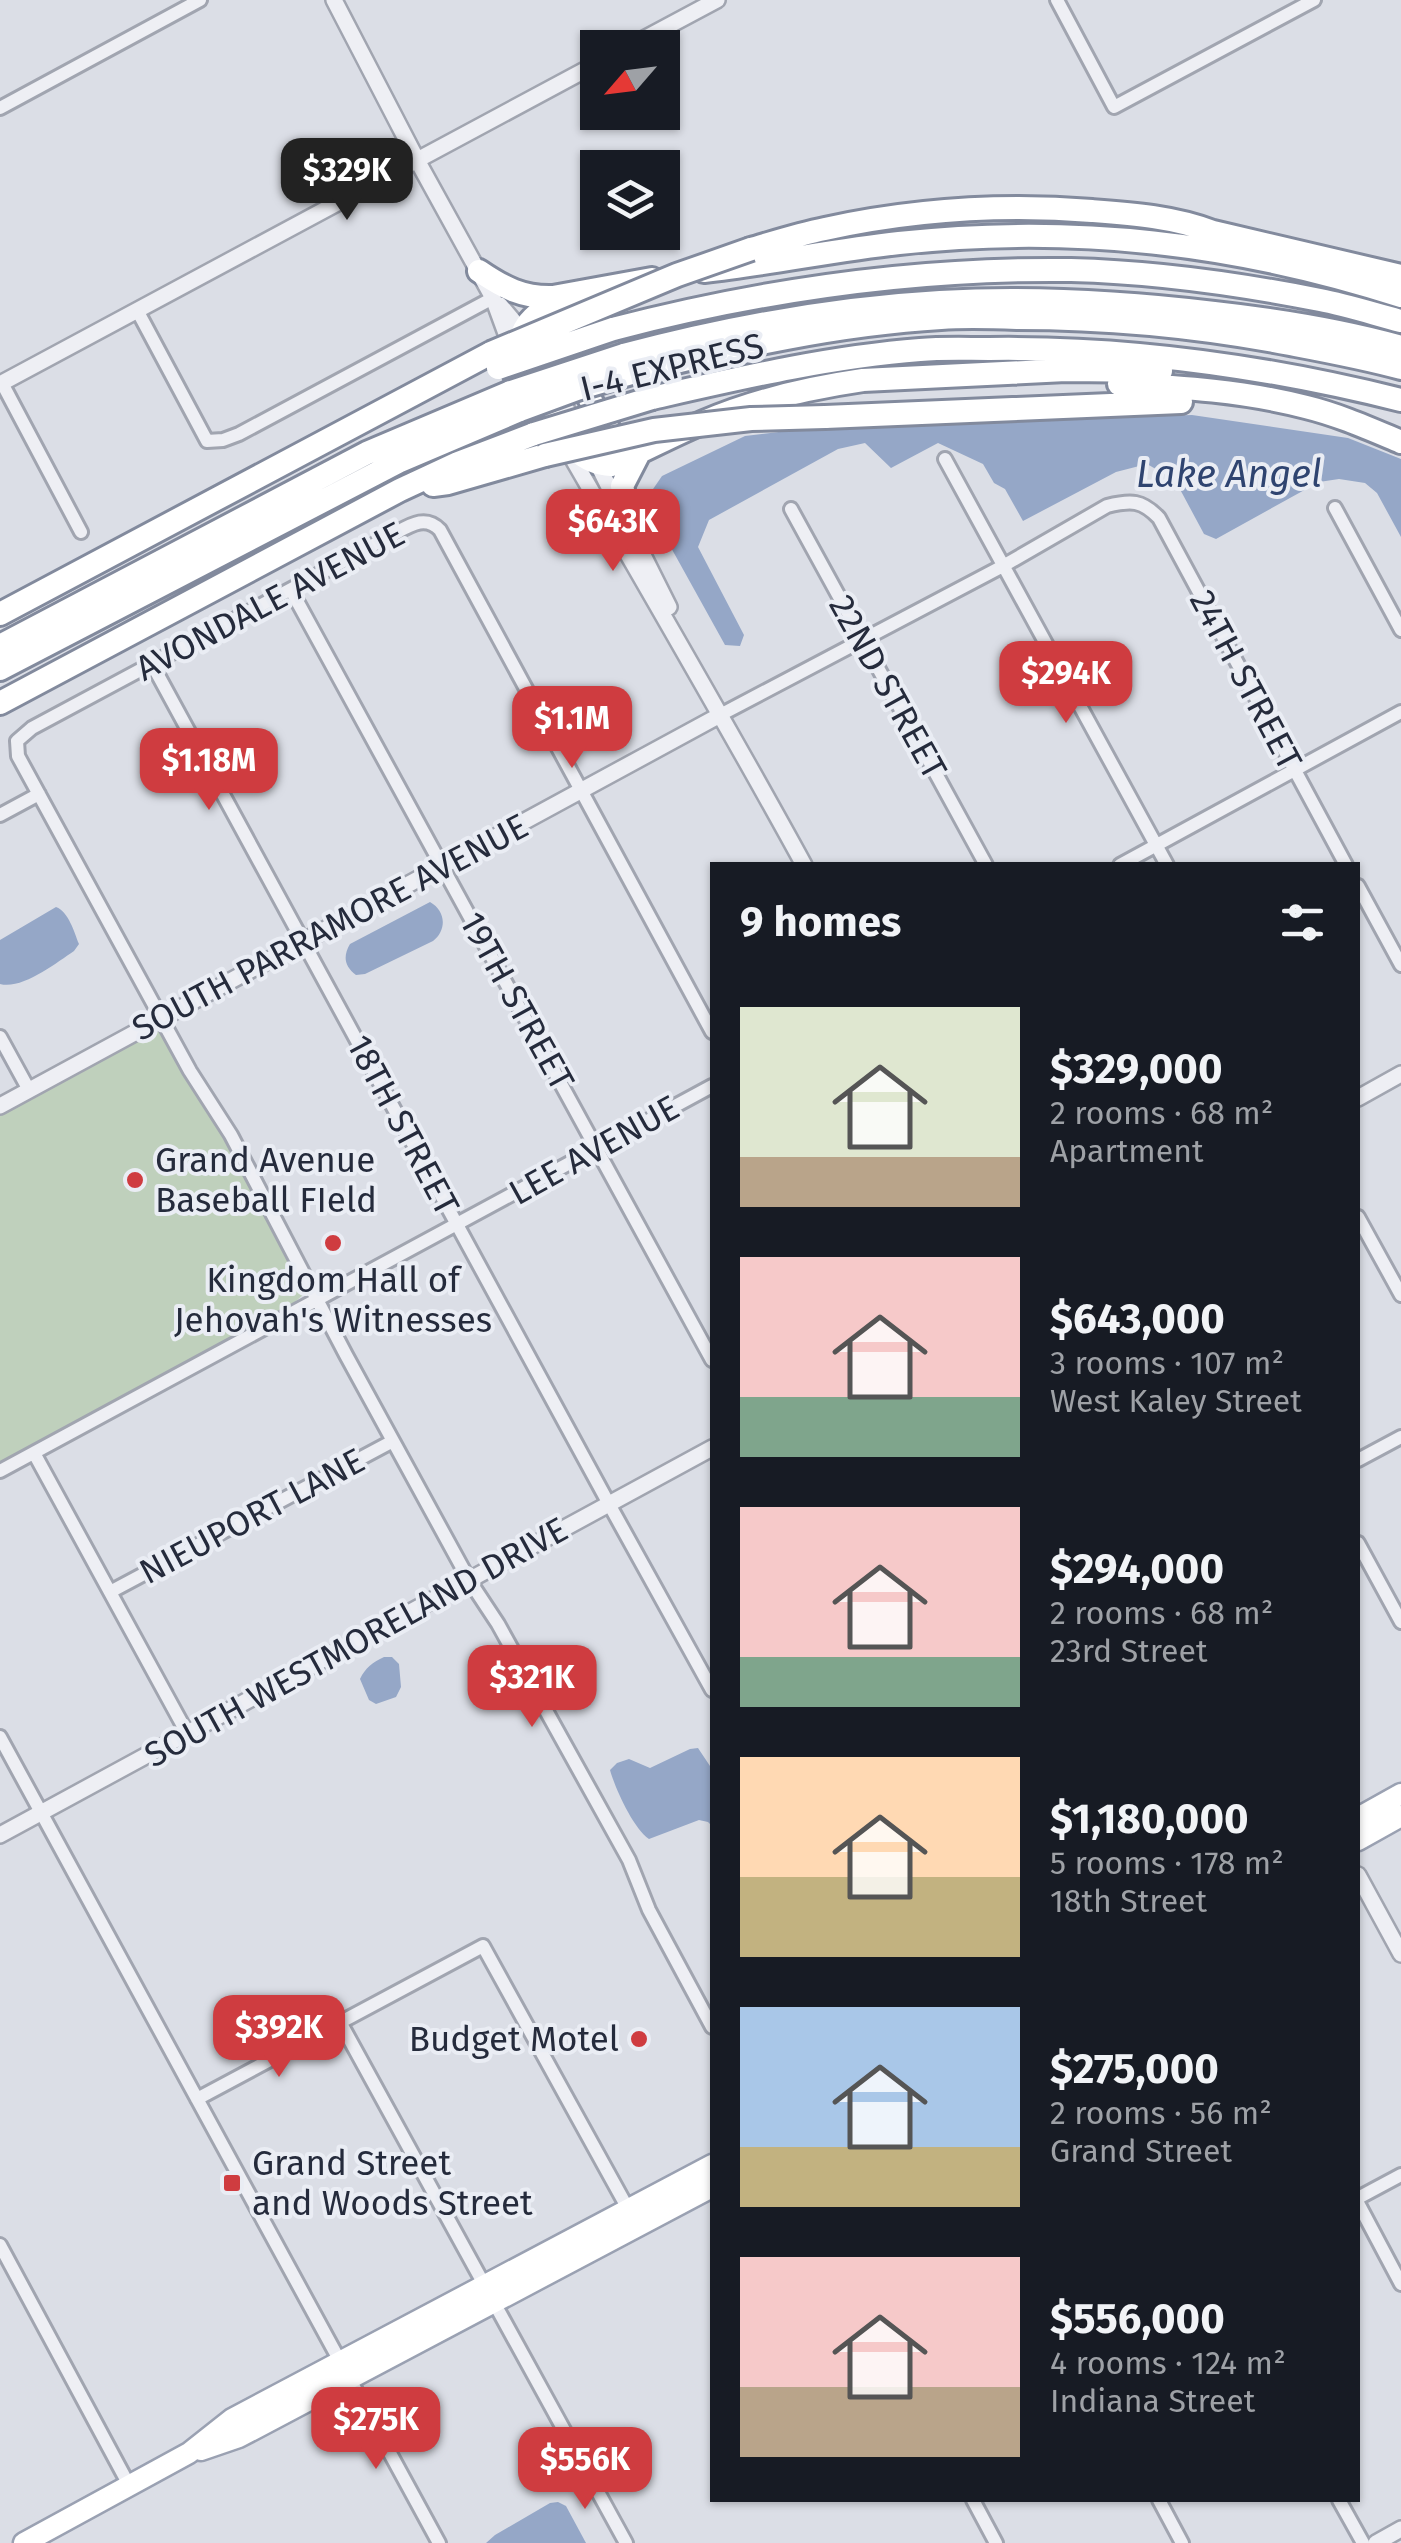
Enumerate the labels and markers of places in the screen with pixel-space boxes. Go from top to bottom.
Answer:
pin: $329K [277,138,417,223]
pin: $643K [543,489,683,574]
pin: $294K [996,641,1136,726]
pin: $1.1M [502,686,642,771]
pin: $1.18M [128,728,290,813]
place label: Grand Avenue Baseball FIeld [155,1139,377,1221]
marker: Grand Avenue Baseball FIeld [124,1169,146,1191]
marker: Kingdom Hall of Jehovah's Witnesses [322,1232,344,1254]
place label: Kingdom Hall of Jehovah's Witnesses [174,1259,492,1341]
pin: $321K [462,1645,602,1730]
pin: $392K [209,1995,349,2080]
place label: Budget Motel [409,2018,619,2060]
marker: Budget Motel [628,2028,650,2050]
place label: Grand Street and Woods Street [252,2142,533,2224]
marker: Grand Street and Woods Street [221,2172,243,2194]
pin: $275K [306,2387,446,2472]
pin: $556K [515,2427,655,2512]

